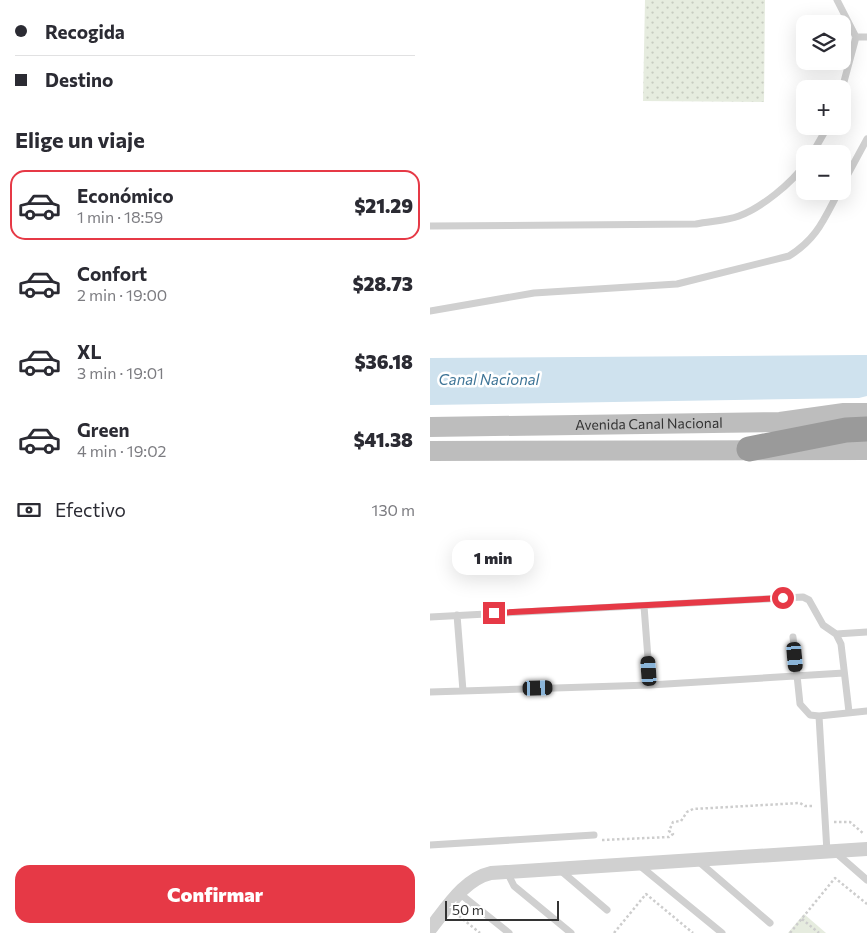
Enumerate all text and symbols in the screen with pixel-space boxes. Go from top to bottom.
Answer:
map controls [796,15,851,200]
button: layers [796,15,851,70]
text: Recogida [45,20,125,43]
text: Destino [45,68,113,91]
button: + [796,80,851,135]
text: Elige un viaje [15,126,145,153]
button: − [796,145,851,200]
icon: car [17,183,62,228]
text: Económico [77,184,174,207]
text: $21.29 [354,194,413,217]
text: 1 min · 18:59 [77,207,163,226]
icon: car [17,261,62,306]
text: Confort [77,262,147,285]
text: $28.73 [352,272,413,295]
text: 2 min · 19:00 [77,285,167,304]
icon: car [17,339,62,384]
text: XL [77,340,102,363]
text: $36.18 [354,350,413,373]
text: 3 min · 19:01 [77,363,164,382]
water label: Canal Nacional [439,370,541,388]
street label: Avenida Canal Nacional [575,414,723,433]
icon: car [17,417,62,462]
text: Green [77,418,129,441]
text: $41.38 [353,428,413,451]
text: 4 min · 19:02 [77,441,166,460]
icon: cash [15,496,43,524]
text: Efectivo [55,498,126,521]
text: 130 m [372,500,415,519]
callout: 1 min [453,540,535,576]
text: 1 min [474,548,512,567]
route start [772,587,794,609]
route end [483,602,505,624]
car [786,641,803,673]
car [640,656,657,686]
car [522,680,553,696]
button: Confirmar [15,865,415,923]
scale bar [445,898,559,921]
text: 50 m [452,901,484,918]

